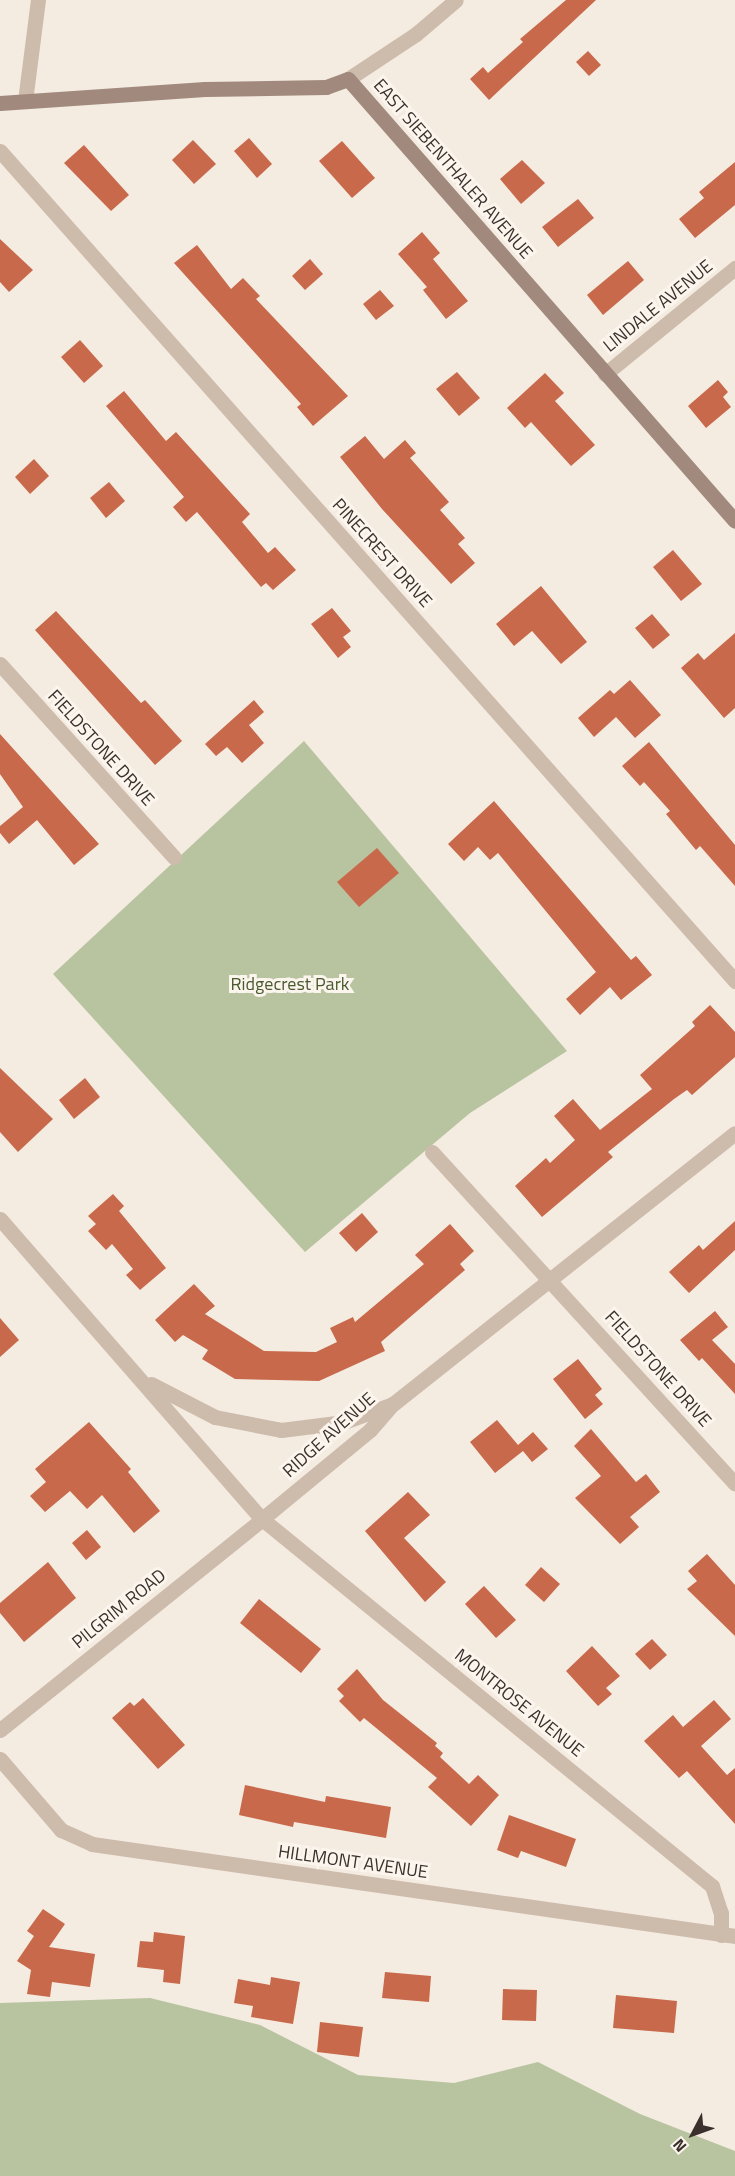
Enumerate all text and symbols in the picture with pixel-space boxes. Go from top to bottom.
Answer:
street label: EAST SIEBENTHALER AVENUE [369,75,537,263]
street label: LINDALE AVENUE [599,255,717,357]
street label: PINECREST DRIVE [328,494,436,612]
street label: FIELDSTONE DRIVE [43,686,159,810]
park label: Ridgecrest Park [231,973,349,995]
street label: FIELDSTONE DRIVE [600,1307,716,1431]
street label: RIDGE AVENUE [278,1388,380,1482]
street label: PILGRIM ROAD [68,1565,170,1653]
street label: MONTROSE AVENUE [450,1644,588,1762]
street label: HILLMONT AVENUE [277,1841,429,1883]
north arrow [663,2104,723,2164]
text: N [667,2134,692,2158]

